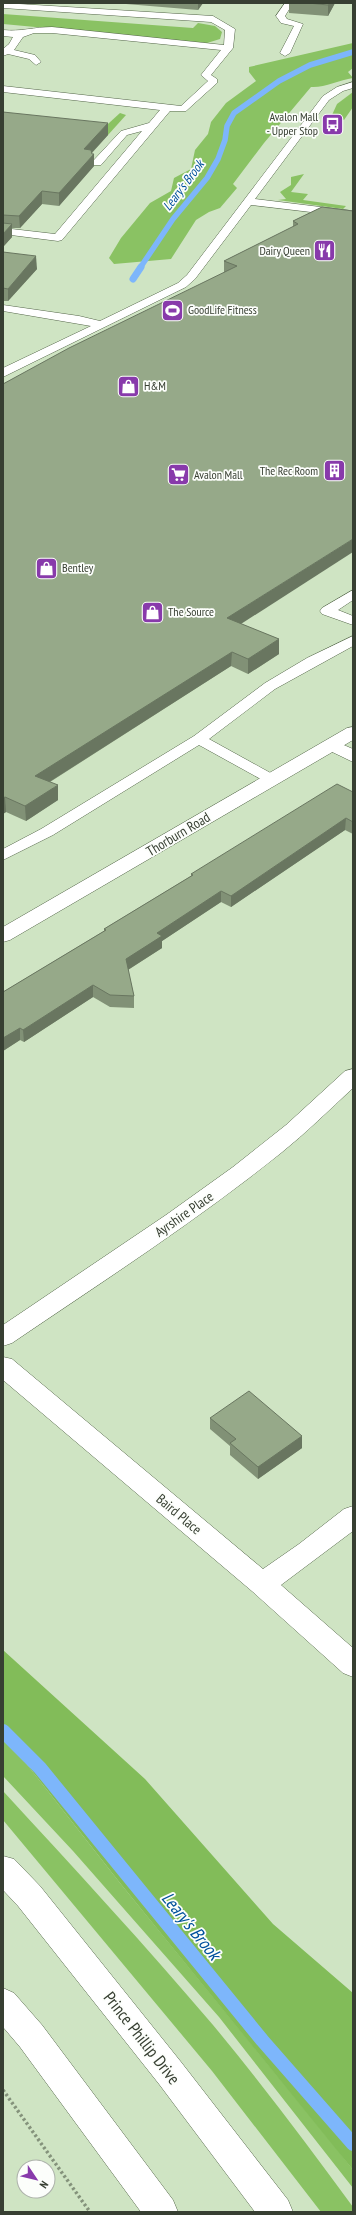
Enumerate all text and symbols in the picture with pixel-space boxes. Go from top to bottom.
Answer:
place label: Avalon Mall - Upper Stop [267,109,318,138]
bus stop icon: Avalon Mall - Upper Stop [320,111,346,137]
water label: Leary's Brook [159,155,209,214]
restaurant icon: Dairy Queen [312,238,338,264]
place label: Dairy Queen [259,243,310,258]
sports icon: GoodLife Fitness [159,297,185,323]
place label: GoodLife Fitness [188,302,257,317]
shop icon: H&M [115,373,141,399]
place label: H&M [144,378,166,393]
building icon: The Rec Room [321,458,347,484]
supermarket icon: Avalon Mall [165,462,191,488]
place label: The Rec Room [260,463,318,478]
place label: Avalon Mall [194,467,243,482]
shop icon: Bentley [34,555,60,581]
place label: Bentley [62,560,94,575]
shop icon: The Source [139,599,165,625]
place label: The Source [168,604,214,619]
street label: Thorburn Road [143,808,213,860]
street label: Ayrshire Place [151,1187,217,1241]
street label: Baird Place [153,1490,206,1538]
water label: Leary's Brook [157,1887,227,1966]
street label: Prince Phillip Drive [99,1987,185,2089]
north arrow [16,2159,56,2199]
text: N [37,2178,52,2191]

